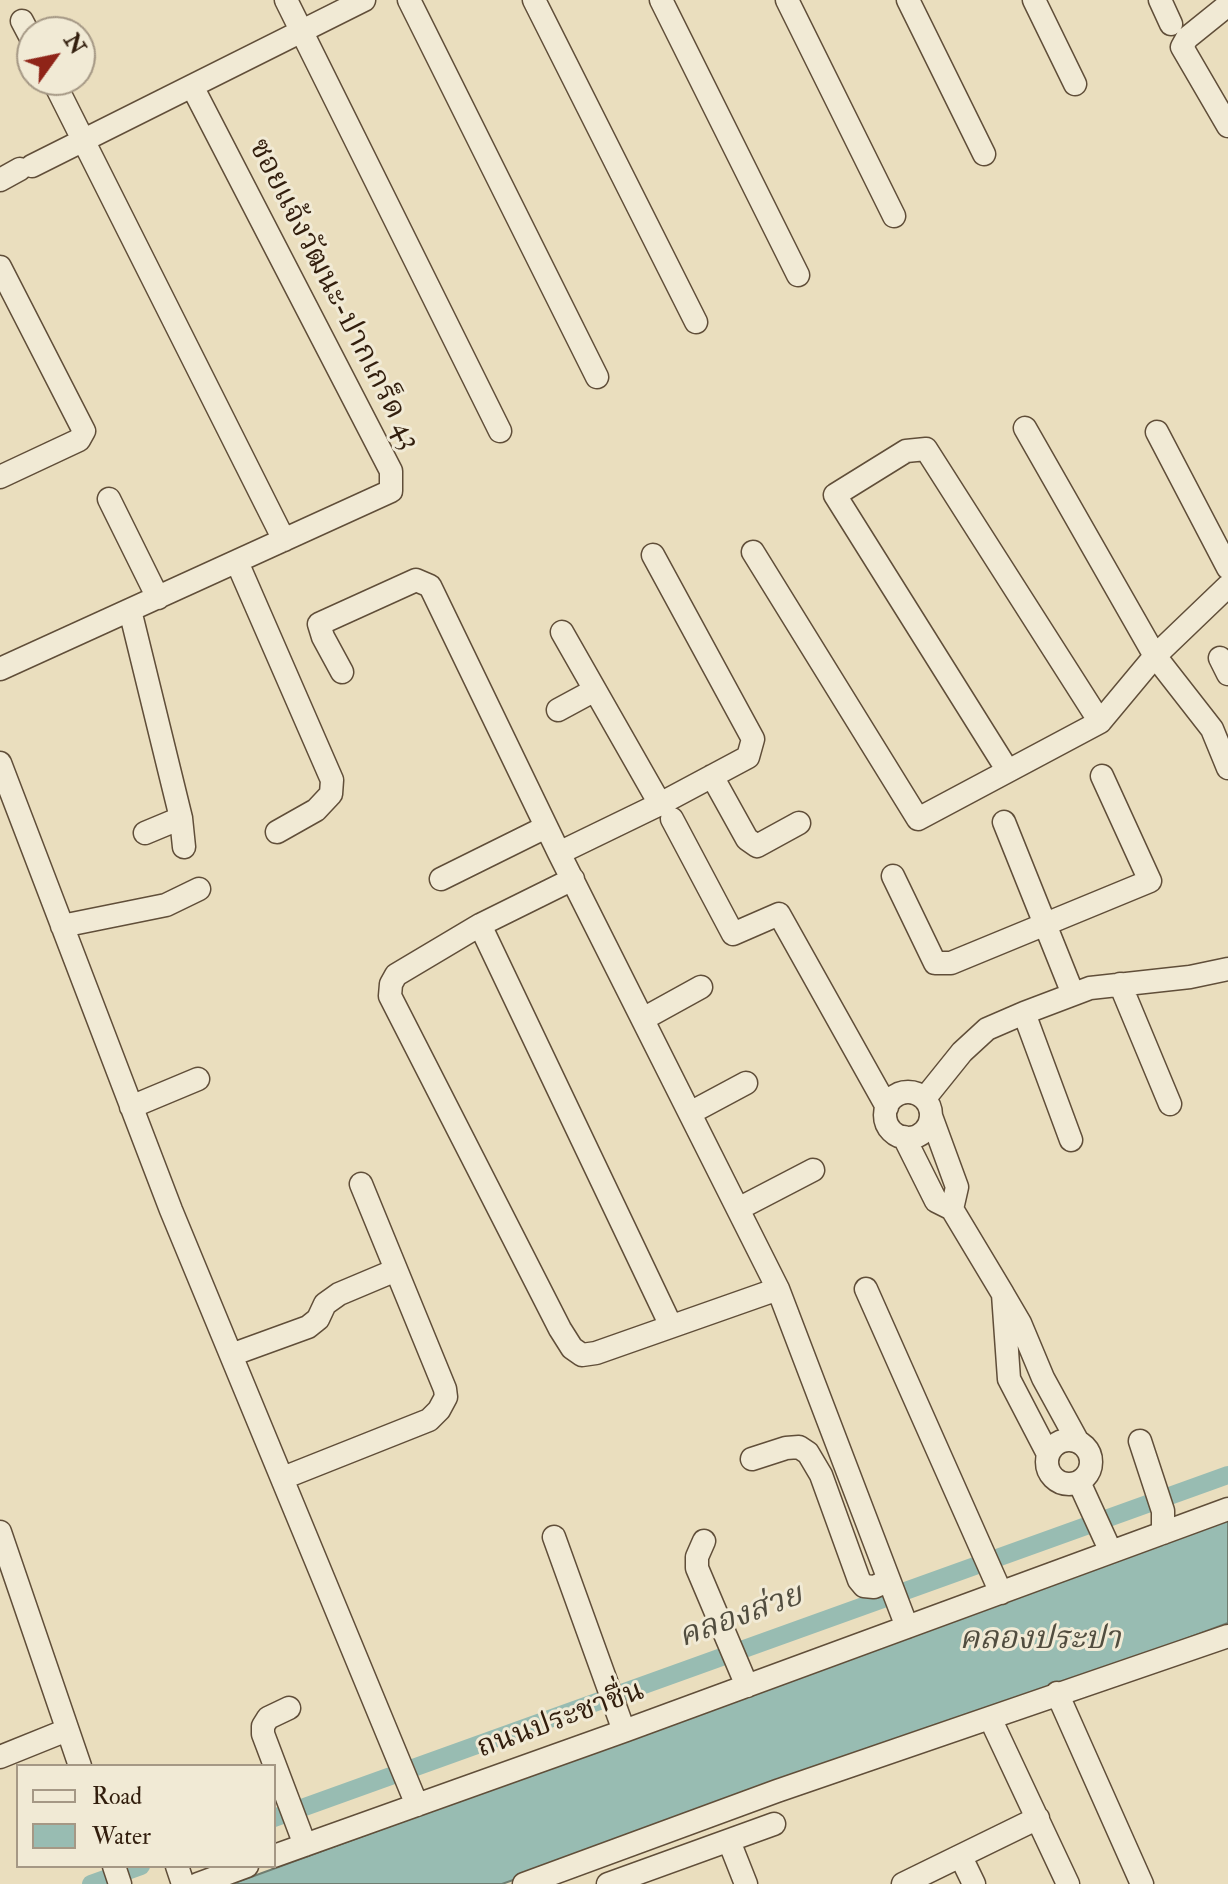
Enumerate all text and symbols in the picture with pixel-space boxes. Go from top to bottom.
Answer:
north arrow [16,16,96,96]
text: N [57,28,92,60]
street label: ซอยแจ้งวัฒนะ-ปากเกร็ด 43 [239,134,427,456]
water label: คลองส่วย [674,1578,808,1658]
water label: คลองประปา [959,1622,1121,1660]
street label: ถนนประชาชื่น [472,1674,650,1768]
legend [16,1764,276,1868]
text: Road [92,1781,142,1812]
text: Water [92,1821,151,1852]

